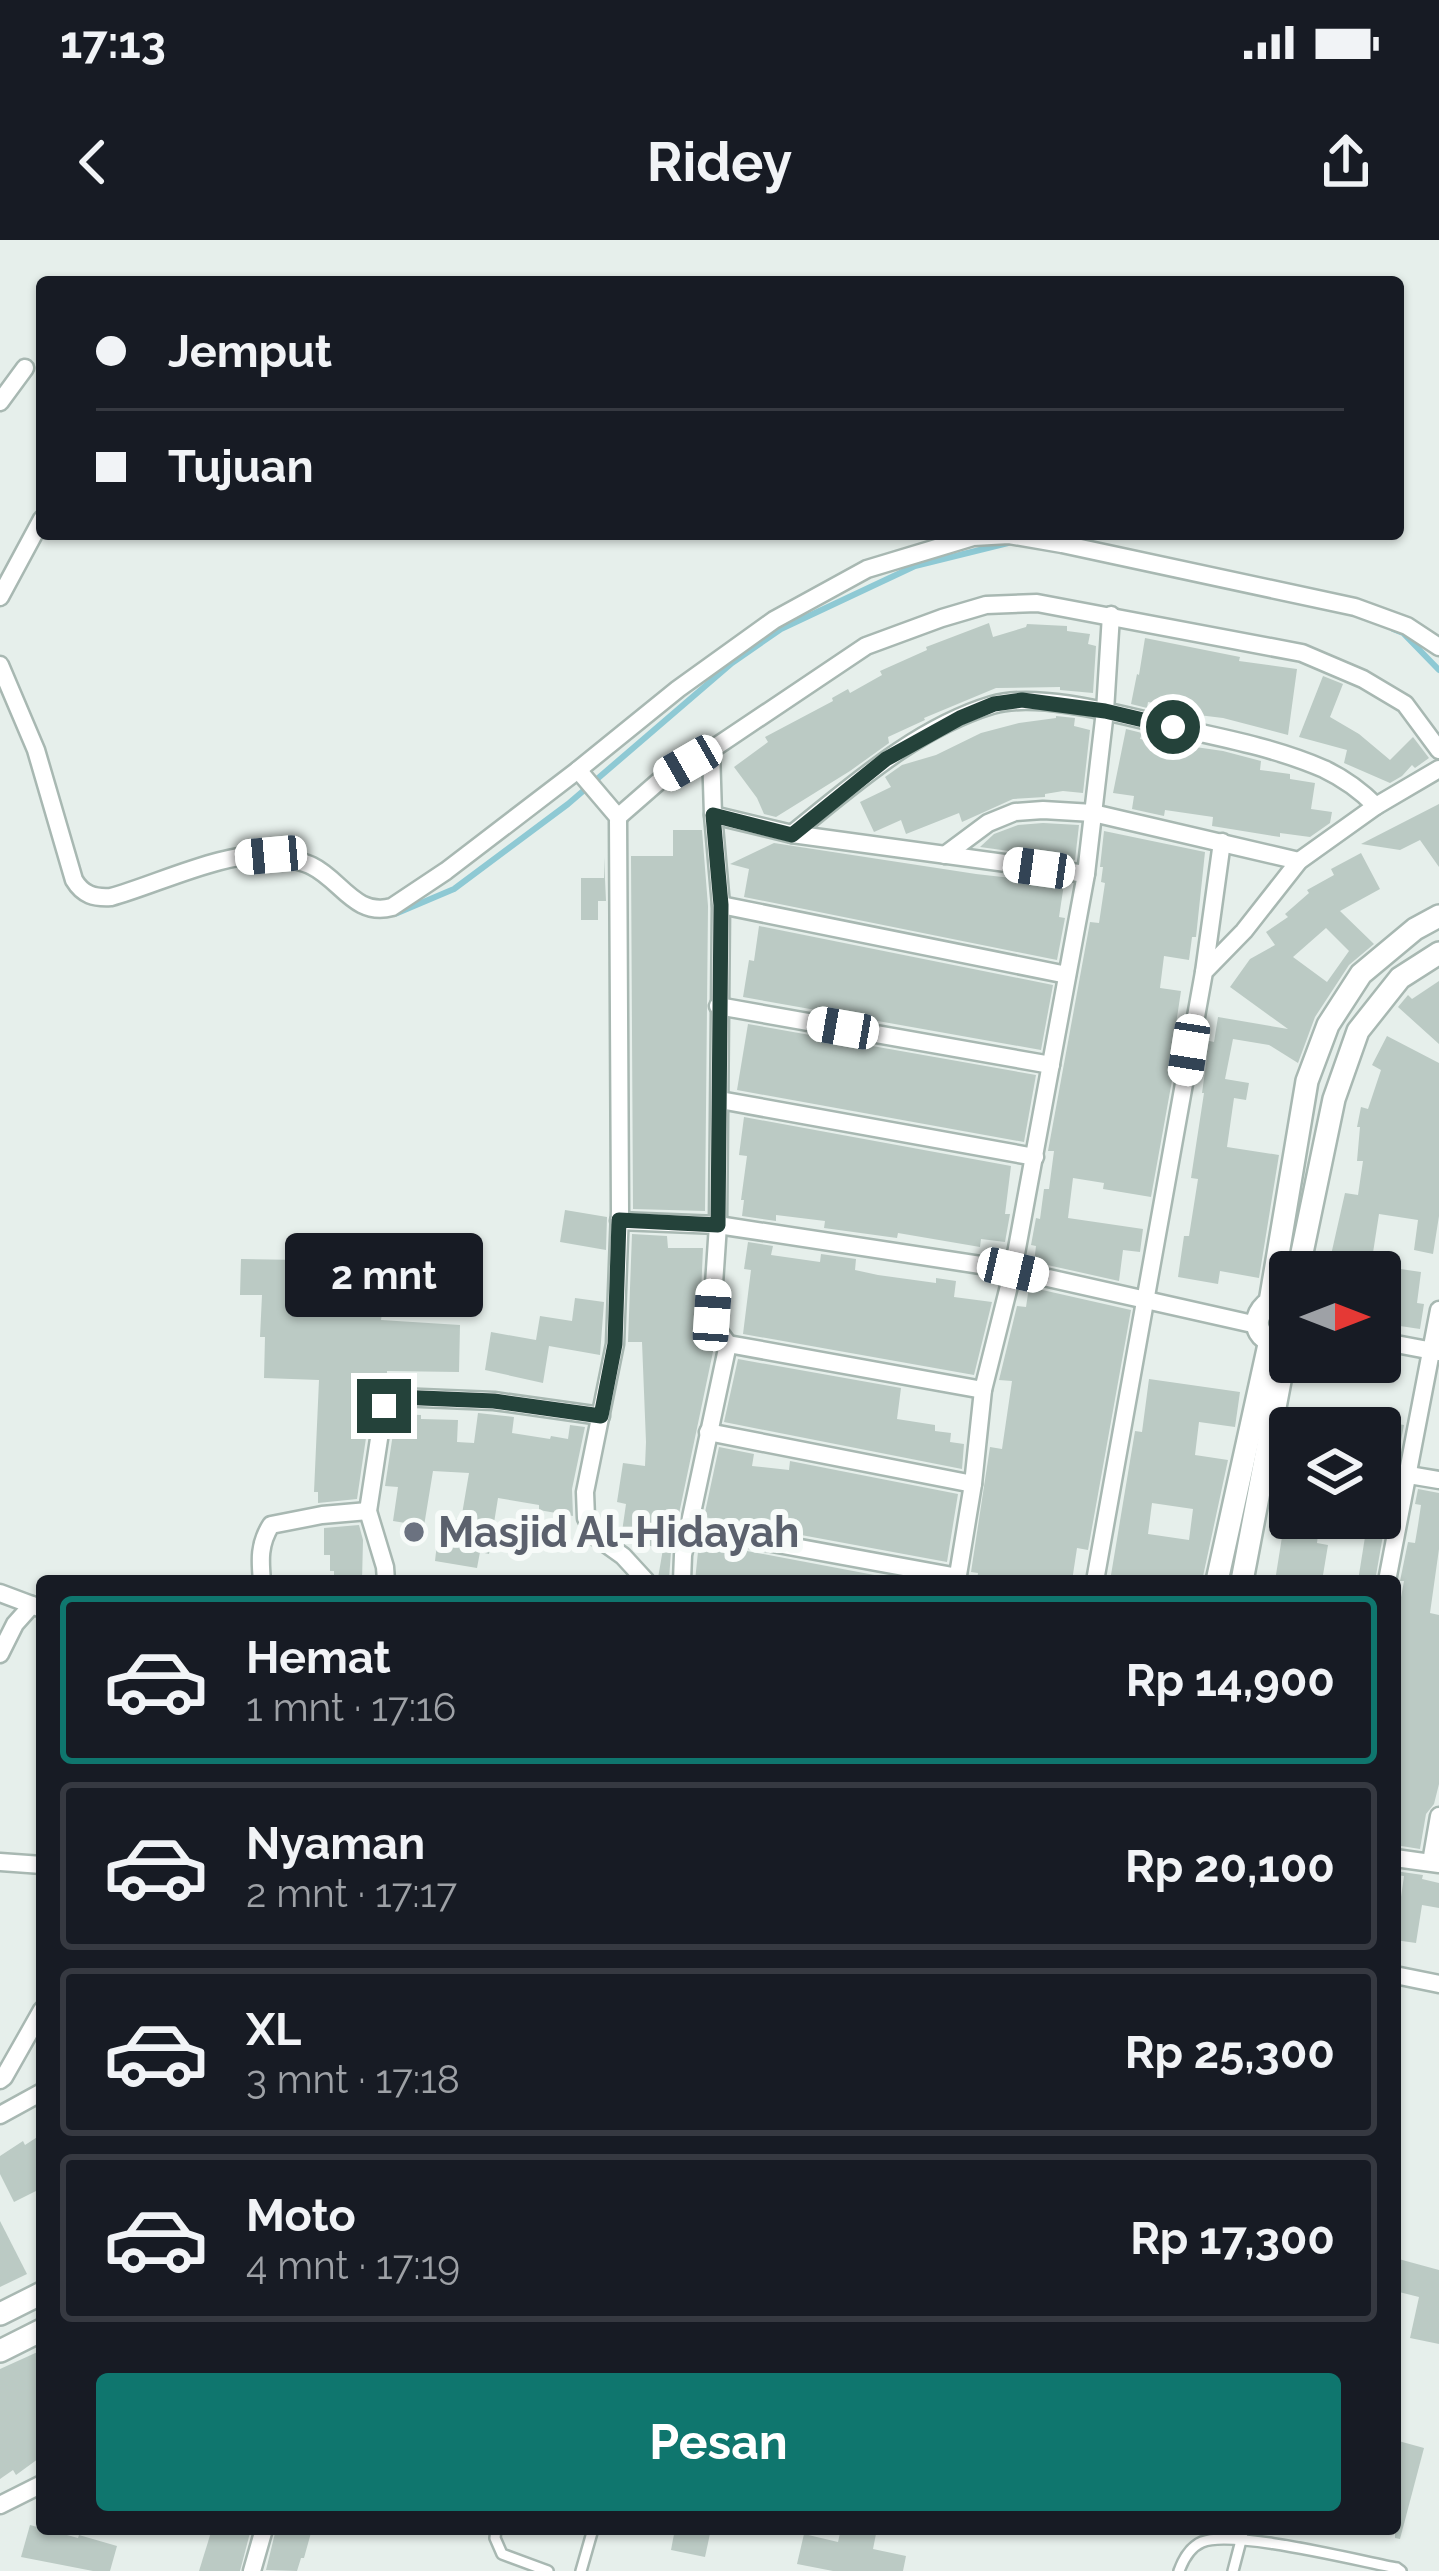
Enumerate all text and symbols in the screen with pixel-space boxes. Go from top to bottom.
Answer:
text: 17:13 [60,16,166,69]
icon: back [60,129,126,195]
icon: share [1313,129,1379,195]
text: Ridey [647,130,792,194]
text: Jemput [168,325,332,378]
text: Tujuan [168,440,314,493]
route start [1146,700,1200,754]
car [648,729,728,797]
car [234,834,308,876]
car [1001,845,1077,891]
car [804,1004,882,1052]
car [1166,1012,1212,1088]
callout: 2 mnt [285,1232,483,1316]
car [974,1244,1052,1296]
north arrow [1269,1251,1401,1383]
map controls [1269,1251,1401,1539]
text: 2 mnt [331,1252,437,1298]
car [692,1278,732,1352]
route end [357,1379,411,1433]
button: layers [1269,1407,1401,1539]
place label: Masjid Al-Hidayah [438,1508,799,1557]
marker: Masjid Al-Hidayah [401,1519,427,1545]
icon: car [102,1626,210,1734]
text: Hemat [246,1631,391,1684]
text: Rp 14,900 [1126,1654,1335,1707]
text: 1 mnt · 17:16 [246,1684,456,1730]
icon: car [102,1812,210,1920]
text: Nyaman [246,1817,425,1870]
text: Rp 20,100 [1125,1840,1335,1893]
text: 2 mnt · 17:17 [246,1870,457,1916]
icon: car [102,1998,210,2106]
text: XL [246,2003,301,2056]
text: Rp 25,300 [1125,2026,1335,2079]
text: 3 mnt · 17:18 [246,2056,460,2102]
icon: car [102,2184,210,2292]
text: Moto [246,2189,356,2242]
text: Rp 17,300 [1130,2212,1335,2265]
text: 4 mnt · 17:19 [246,2242,460,2288]
button: Pesan [96,2373,1341,2511]

